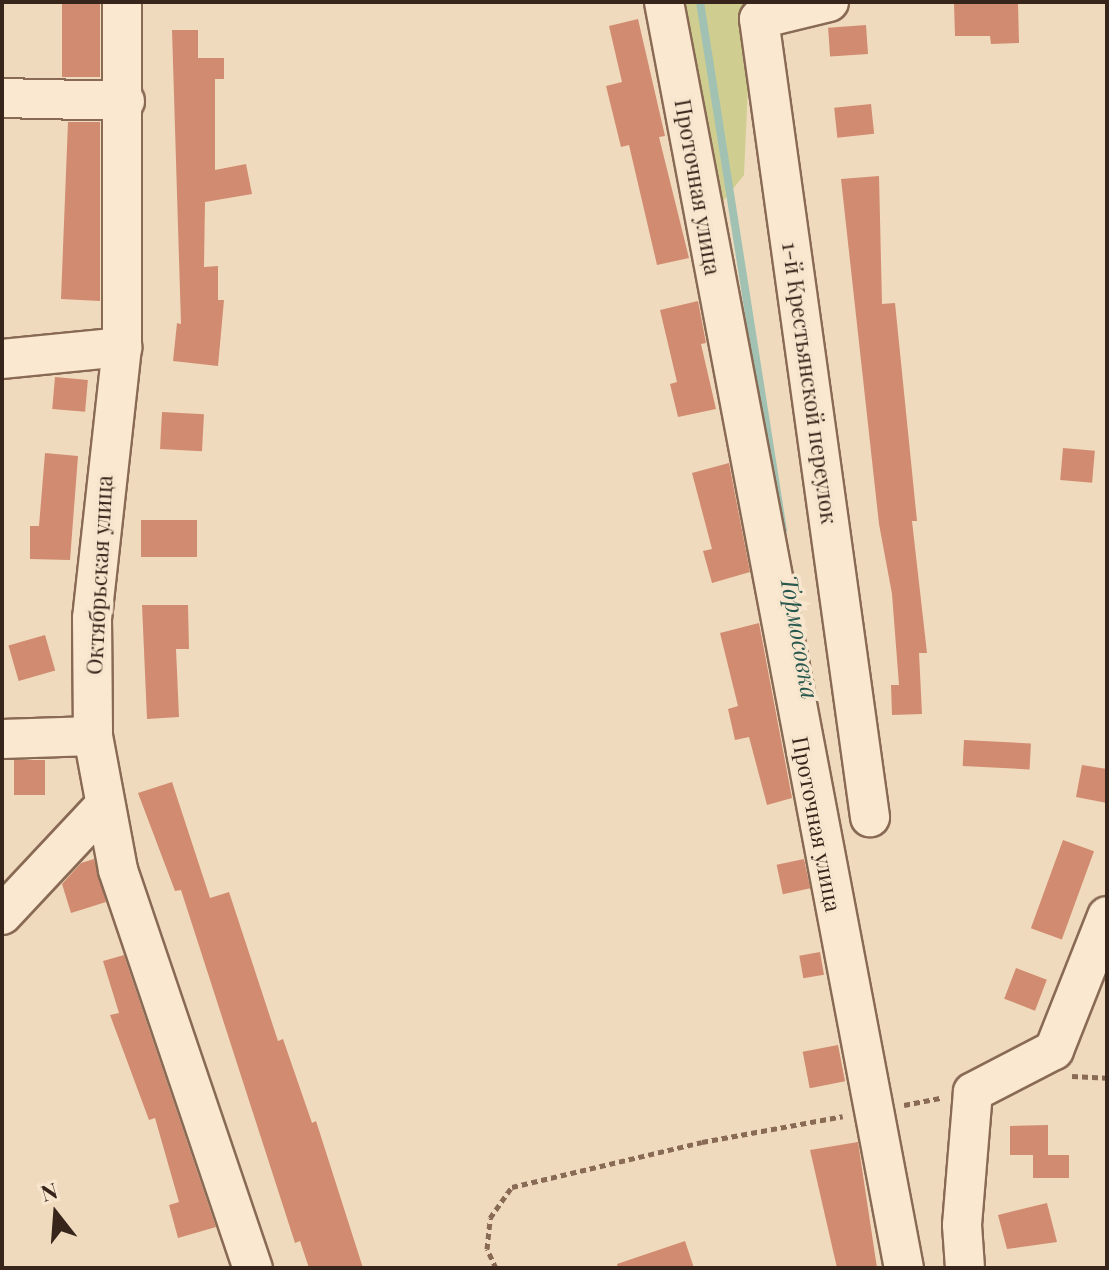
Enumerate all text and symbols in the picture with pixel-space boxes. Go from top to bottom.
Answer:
street label: Проточная улица [670,97,726,277]
street label: 1-й Крестьянской переулок [777,240,843,526]
street label: Октябрьская улица [81,475,117,675]
water label: Тормосовка [775,573,825,701]
street label: Проточная улица [787,734,847,914]
north arrow [16,1174,96,1254]
text: N [37,1174,61,1208]

